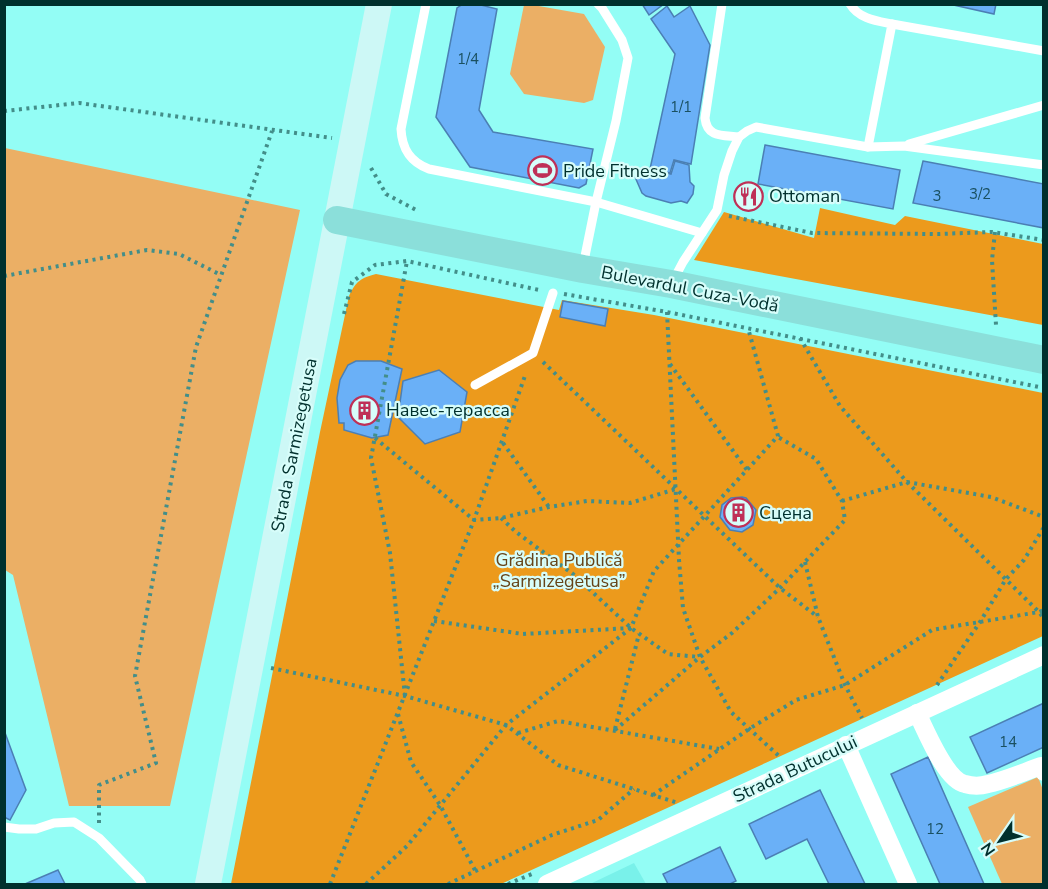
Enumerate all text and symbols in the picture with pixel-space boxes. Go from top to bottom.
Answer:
house number: 1/4 [457,49,479,69]
house number: 1/1 [670,97,692,117]
sports icon: Pride Fitness [526,155,558,187]
place label: Pride Fitness [563,159,667,183]
restaurant icon: Ottoman [732,180,764,212]
place label: Ottoman [769,184,840,208]
house number: 3/2 [969,184,991,204]
house number: 3 [932,186,942,206]
street label: Bulevardul Cuza-Vodă [599,260,781,318]
street label: Strada Sarmizegetusa [265,356,323,534]
building icon: Навес-терасса [349,394,381,426]
place label: Навес-терасса [386,398,510,422]
building icon: Сцена [722,497,754,529]
place label: Сцена [759,501,812,525]
park label: Grădina Publică „Sarmizegetusa” [492,548,626,593]
street label: Strada Butucului [729,730,861,808]
house number: 14 [999,732,1017,752]
north arrow [970,811,1030,871]
house number: 12 [926,819,944,839]
text: N [976,838,1001,860]

